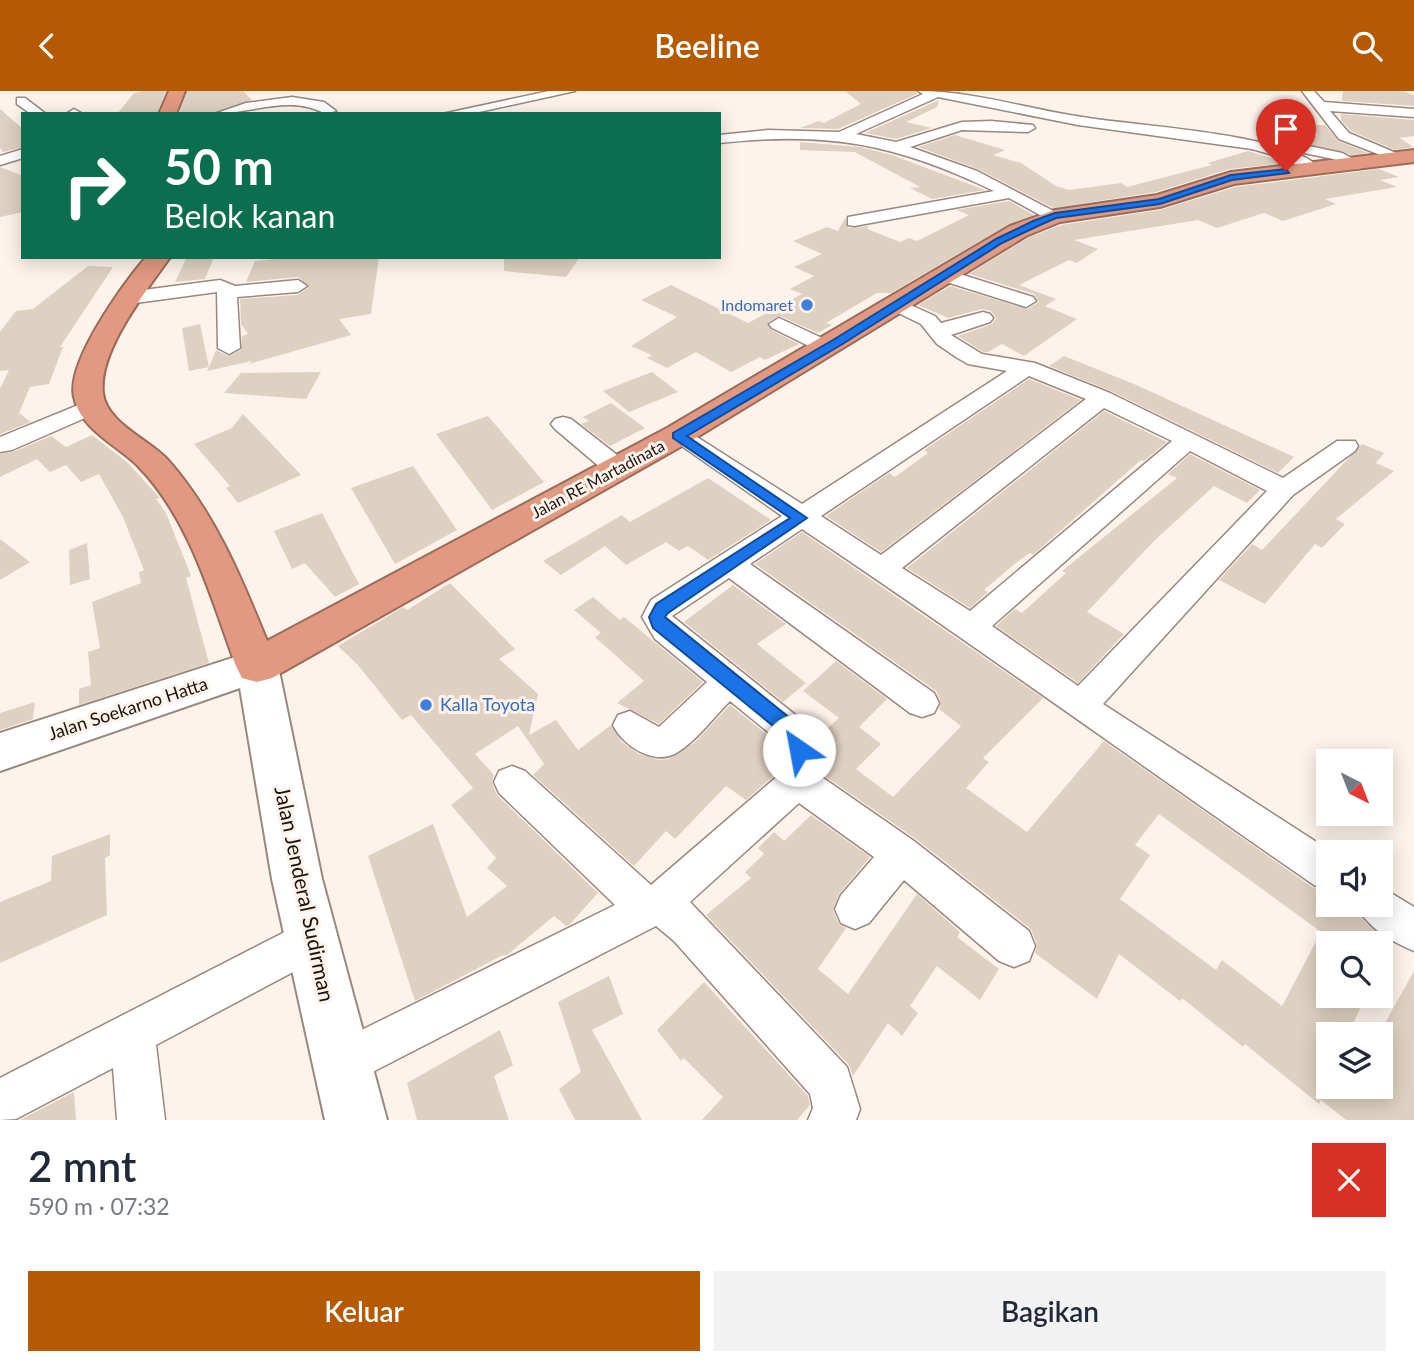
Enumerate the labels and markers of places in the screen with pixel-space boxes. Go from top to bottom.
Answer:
pin [1256,99,1316,171]
place label: Indomaret [721,295,793,314]
marker: Indomaret [799,297,815,313]
place label: Kalla Toyota [440,693,535,715]
marker: Kalla Toyota [418,697,434,713]

